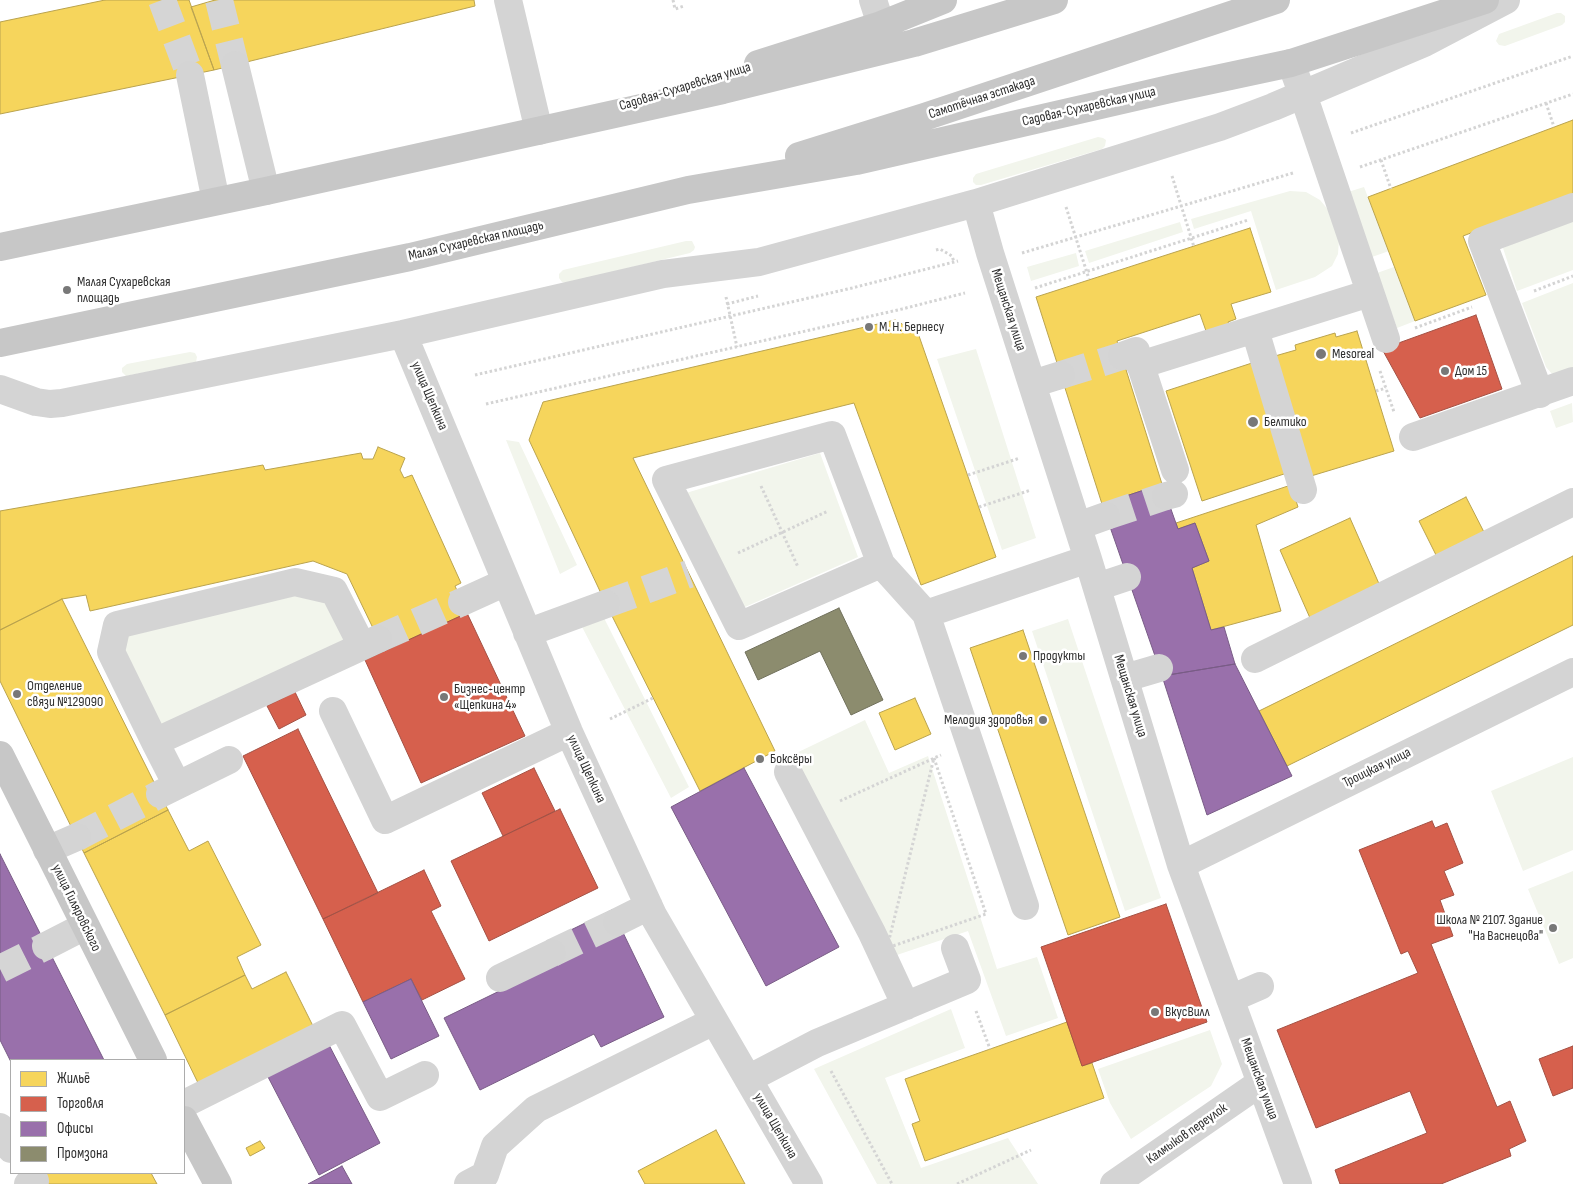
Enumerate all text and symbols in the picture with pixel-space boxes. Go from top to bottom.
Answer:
street label: Садовая-Сухаревская улица [617,59,753,115]
street label: Самотёчная эстакада [927,73,1037,123]
street label: Садовая-Сухаревская улица [1021,83,1157,131]
street label: Малая Сухаревская площадь [407,217,545,265]
street label: Мещанская улица [987,267,1029,353]
place label: Малая Сухаревская площадь [77,274,171,306]
marker: Малая Сухаревская площадь [61,284,73,296]
place label: М. Н. Бернесу [879,319,944,335]
marker: М. Н. Бернесу [863,321,875,333]
place label: Mesoreal [1332,346,1374,362]
marker: Mesoreal [1314,347,1328,361]
street label: улица Щепкина [407,359,451,433]
place label: Дом 15 [1455,363,1487,379]
marker: Дом 15 [1439,365,1451,377]
place label: Белтико [1264,414,1307,430]
marker: Белтико [1246,415,1260,429]
place label: Продукты [1033,648,1085,664]
marker: Продукты [1017,650,1029,662]
street label: Мещанская улица [1109,653,1151,739]
place label: Отделение связи №129090 [27,678,103,710]
place label: Бизнес-центр «Щепкина 4» [454,681,525,714]
marker: Отделение связи №129090 [11,688,23,700]
marker: Бизнес-центр «Щепкина 4» [438,691,450,703]
place label: Мелодия здоровья [944,712,1033,728]
marker: Мелодия здоровья [1037,714,1049,726]
street label: улица Щепкина [563,732,609,806]
street label: Троицкая улица [1340,744,1414,792]
place label: Боксёры [770,751,812,767]
marker: Боксёры [754,753,766,765]
street label: улица Гиляровского [48,862,104,954]
place label: Школа № 2107. Здание "На Васнецова" [1436,912,1543,944]
marker: Школа № 2107. Здание "На Васнецова" [1547,922,1559,934]
place label: ВкусВилл [1165,1004,1210,1020]
marker: ВкусВилл [1149,1006,1161,1018]
street label: Мещанская улица [1236,1036,1282,1122]
legend [10,1059,185,1174]
text: Жильё [57,1069,90,1088]
street label: улица Щепкина [749,1090,801,1162]
text: Торговля [57,1094,104,1113]
street label: Калмыков переулок [1143,1100,1231,1168]
text: Офисы [57,1119,93,1138]
text: Промзона [57,1144,108,1163]

